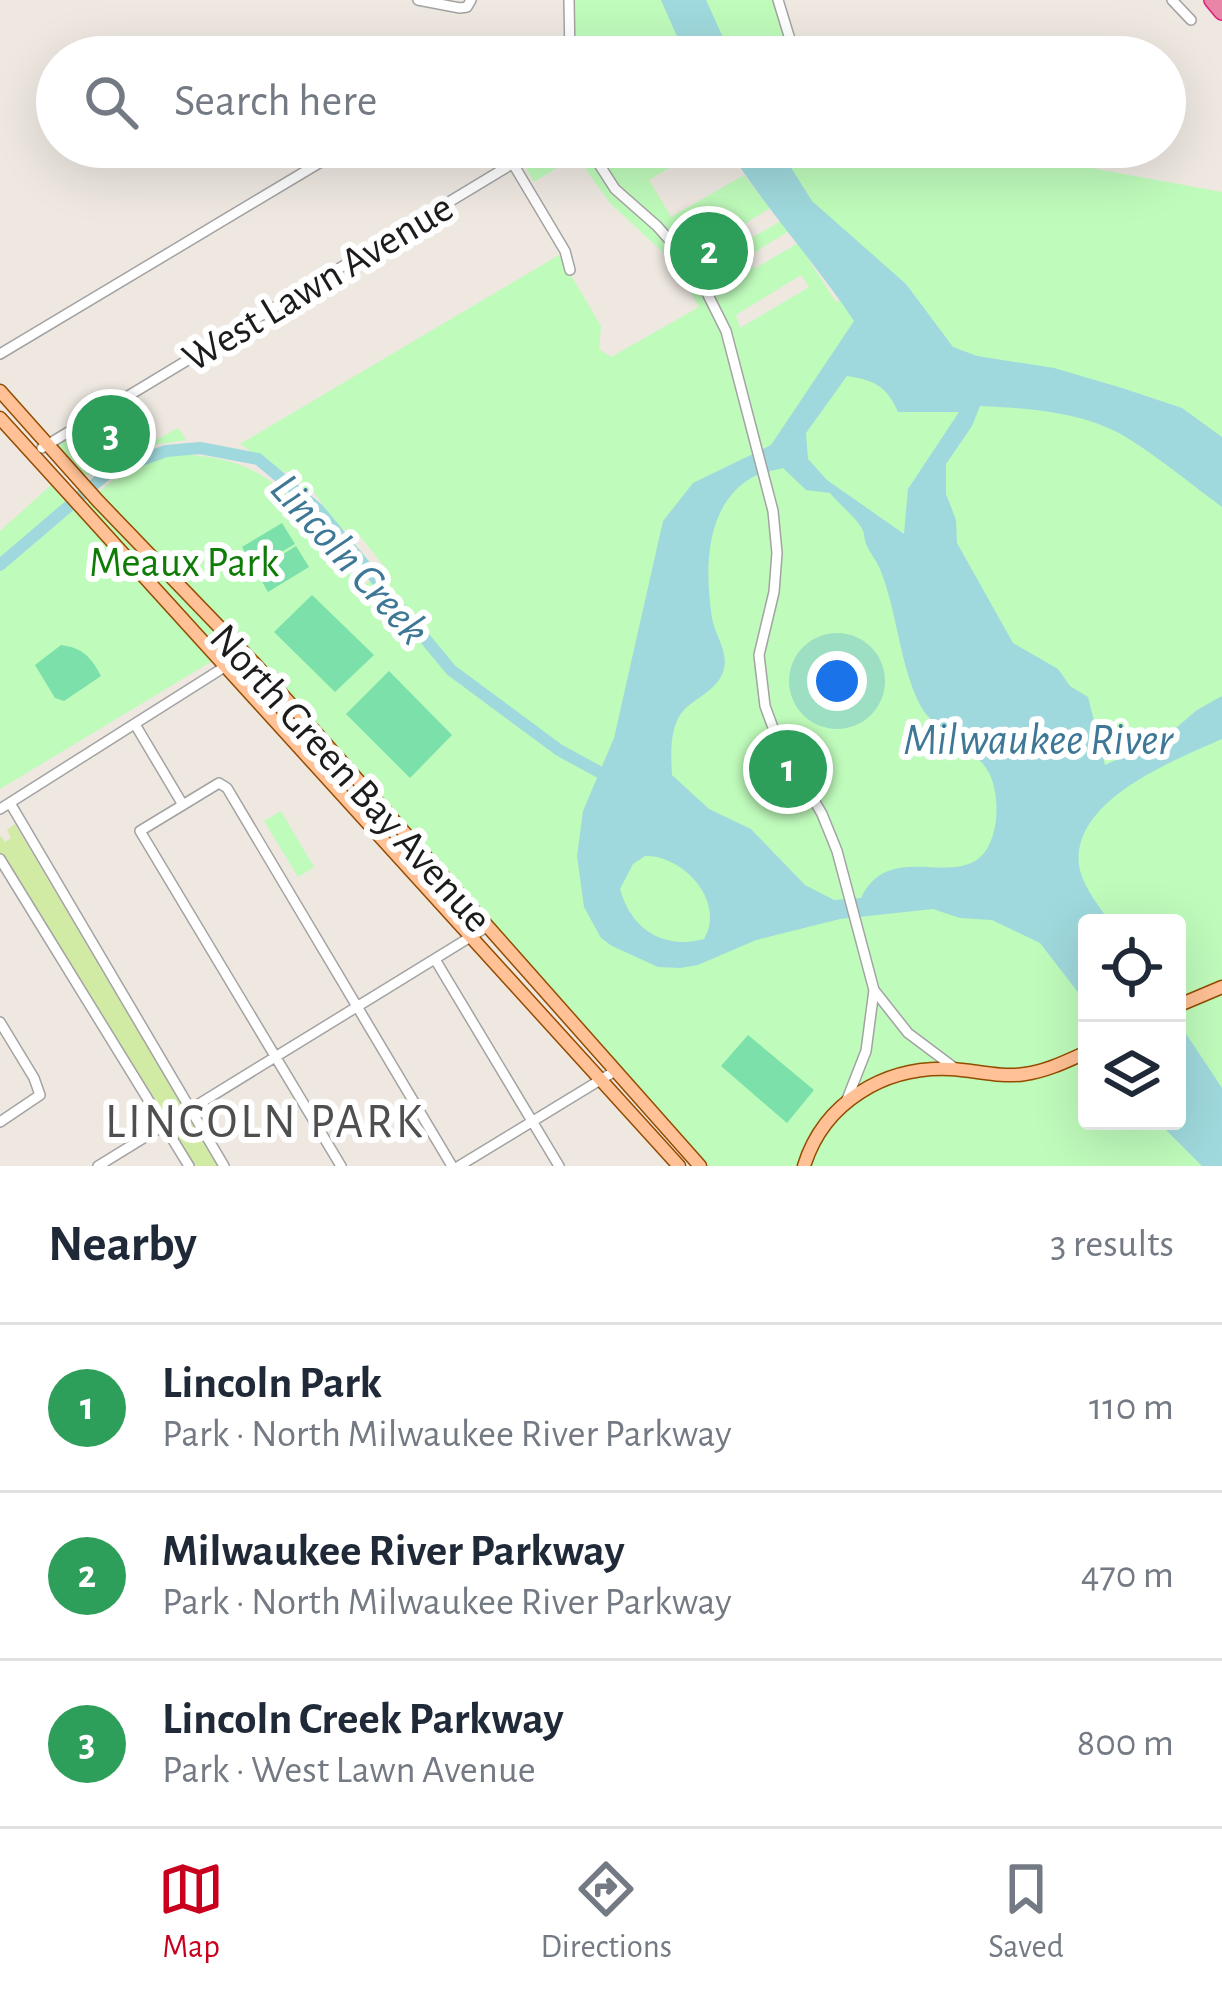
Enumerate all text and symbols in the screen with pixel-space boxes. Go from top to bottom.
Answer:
search box [36,36,1186,168]
icon: search [78,69,144,135]
text: Search here [174,79,377,124]
street label: West Lawn Avenue [176,186,460,380]
pin: 2 [670,206,748,296]
pin: 3 [72,389,150,479]
water label: Lincoln Creek [261,466,437,654]
park label: Meaux Park [89,542,279,584]
street label: North Green Bay Avenue [202,617,499,940]
your location [807,651,867,711]
water label: Milwaukee River [903,718,1174,763]
pin: 1 [749,724,827,814]
map controls [1078,914,1186,1130]
button: locate [1078,914,1186,1022]
button: layers [1078,1022,1186,1130]
district label: LINCOLN PARK [105,1099,425,1147]
text: Nearby [48,1219,197,1270]
text: 3 results [1050,1225,1174,1264]
text: Lincoln Park [162,1361,382,1406]
text: 1 [80,1388,94,1427]
text: 110 m [1089,1388,1174,1427]
text: Park · North Milwaukee River Parkway [162,1415,732,1454]
text: Milwaukee River Parkway [162,1529,625,1574]
text: 2 [78,1556,96,1595]
text: 470 m [1081,1556,1174,1595]
text: Park · North Milwaukee River Parkway [162,1583,732,1622]
text: Lincoln Creek Parkway [162,1697,564,1742]
text: 3 [79,1724,95,1763]
text: 800 m [1077,1724,1174,1763]
text: Park · West Lawn Avenue [162,1751,536,1790]
tab: Map [158,1856,224,1968]
tab: Directions [540,1856,672,1968]
tab: Saved [988,1856,1064,1968]

